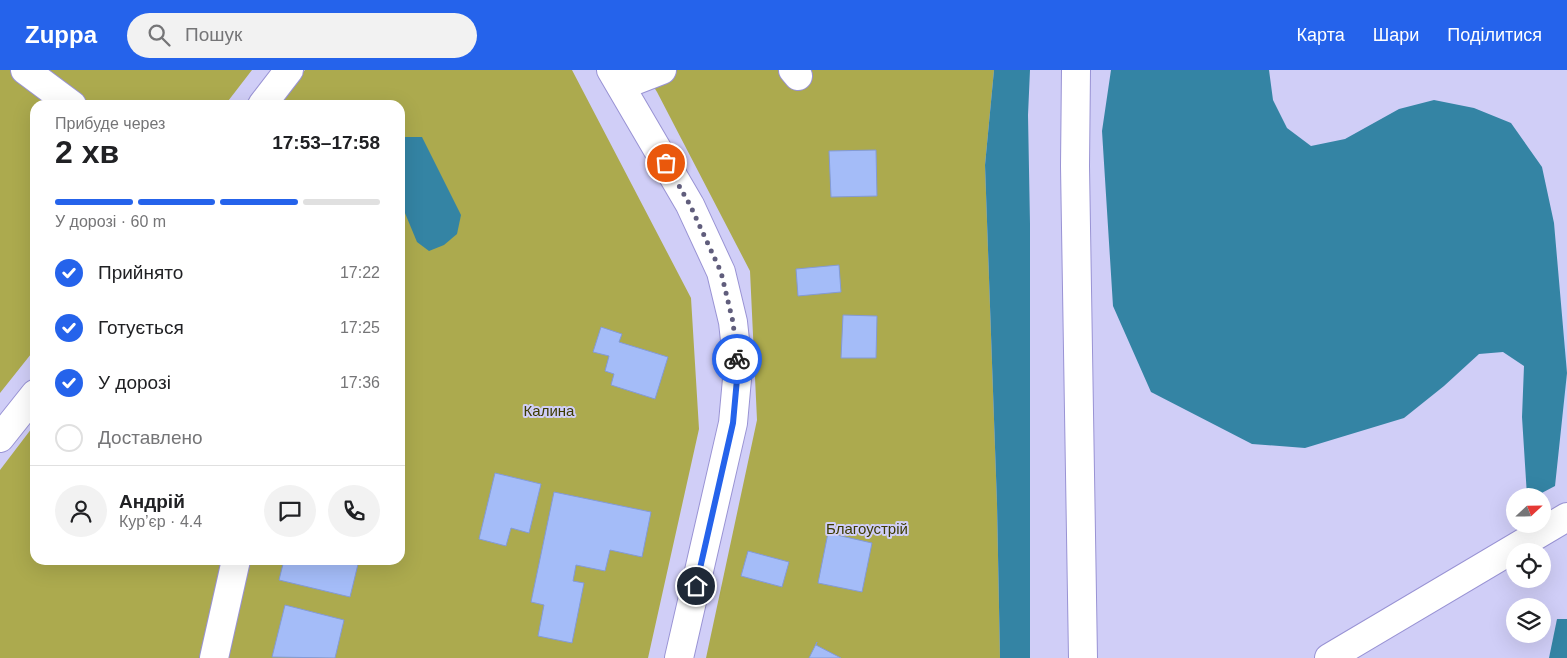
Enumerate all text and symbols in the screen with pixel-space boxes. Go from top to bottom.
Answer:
search box [127,13,477,58]
text: Zuppa [25,21,97,48]
icon: search [145,21,173,49]
text: Пошук [185,24,242,45]
text: Карта [1297,25,1345,45]
text: Шари [1373,25,1419,45]
text: Поділитися [1447,25,1542,45]
text: Прибуде через [55,115,165,132]
text: 17:53–17:58 [272,132,380,153]
text: 2 хв [55,134,119,170]
pin [645,142,687,184]
icon: bag [652,149,680,177]
text: У дорозі · 60 m [55,213,166,230]
icon: check [55,259,83,287]
text: Прийнято [98,262,183,283]
text: 17:22 [340,264,380,281]
icon: check [55,314,83,342]
text: Готується [98,317,184,338]
text: 17:25 [340,319,380,336]
courier [712,334,762,384]
icon: bike [723,345,751,373]
icon: check [55,369,83,397]
text: У дорозі [98,372,171,393]
text: 17:36 [340,374,380,391]
park label: Калина [524,402,575,419]
text: Доставлено [98,427,203,448]
button: person [55,485,107,537]
button: chat [264,485,316,537]
button: phone [328,485,380,537]
north arrow [1506,488,1551,532]
map controls [1506,488,1551,643]
text: Андрій [119,491,185,512]
text: Кур’єр · 4.4 [119,513,202,530]
park label: Благоустрій [826,520,908,537]
button: locate [1506,543,1551,588]
pin [675,565,717,607]
icon: home [682,572,710,600]
button: layers [1506,598,1551,643]

